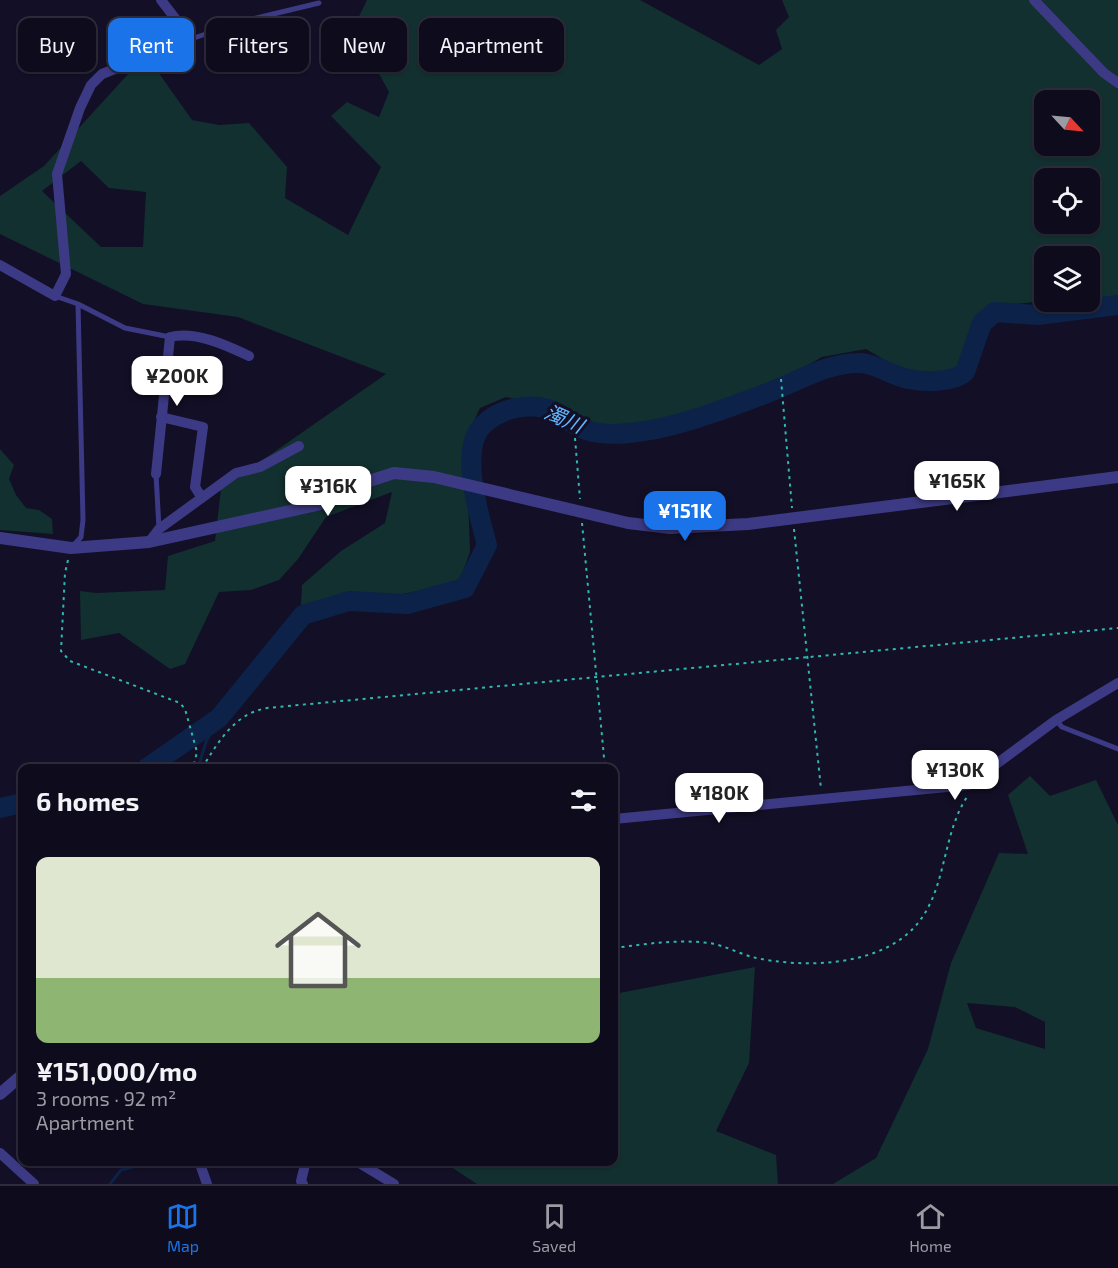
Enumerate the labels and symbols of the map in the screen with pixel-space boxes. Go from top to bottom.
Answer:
north arrow [1034,90,1100,156]
pin: ¥200K [135,356,219,407]
water label: 濁川 [541,399,589,438]
pin: ¥165K [915,461,999,512]
pin: ¥316K [286,466,370,517]
pin: ¥151K [643,491,727,542]
pin: ¥130K [913,750,997,801]
pin: ¥180K [677,773,761,824]

